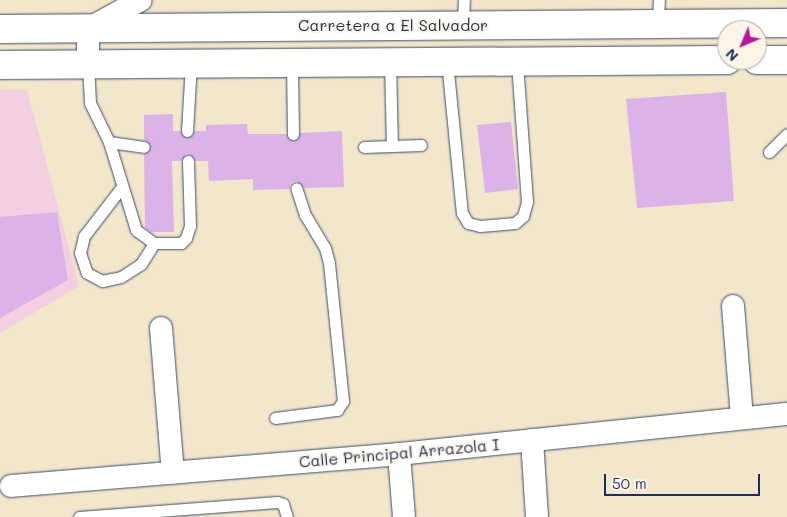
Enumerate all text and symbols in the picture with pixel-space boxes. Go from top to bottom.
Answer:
street label: Carretera a El Salvador [298,15,488,35]
north arrow [717,20,767,70]
text: N [721,45,742,66]
street label: Calle Principal Arrazola I [298,435,500,471]
scale bar [607,464,763,496]
text: 50 m [612,473,647,493]

